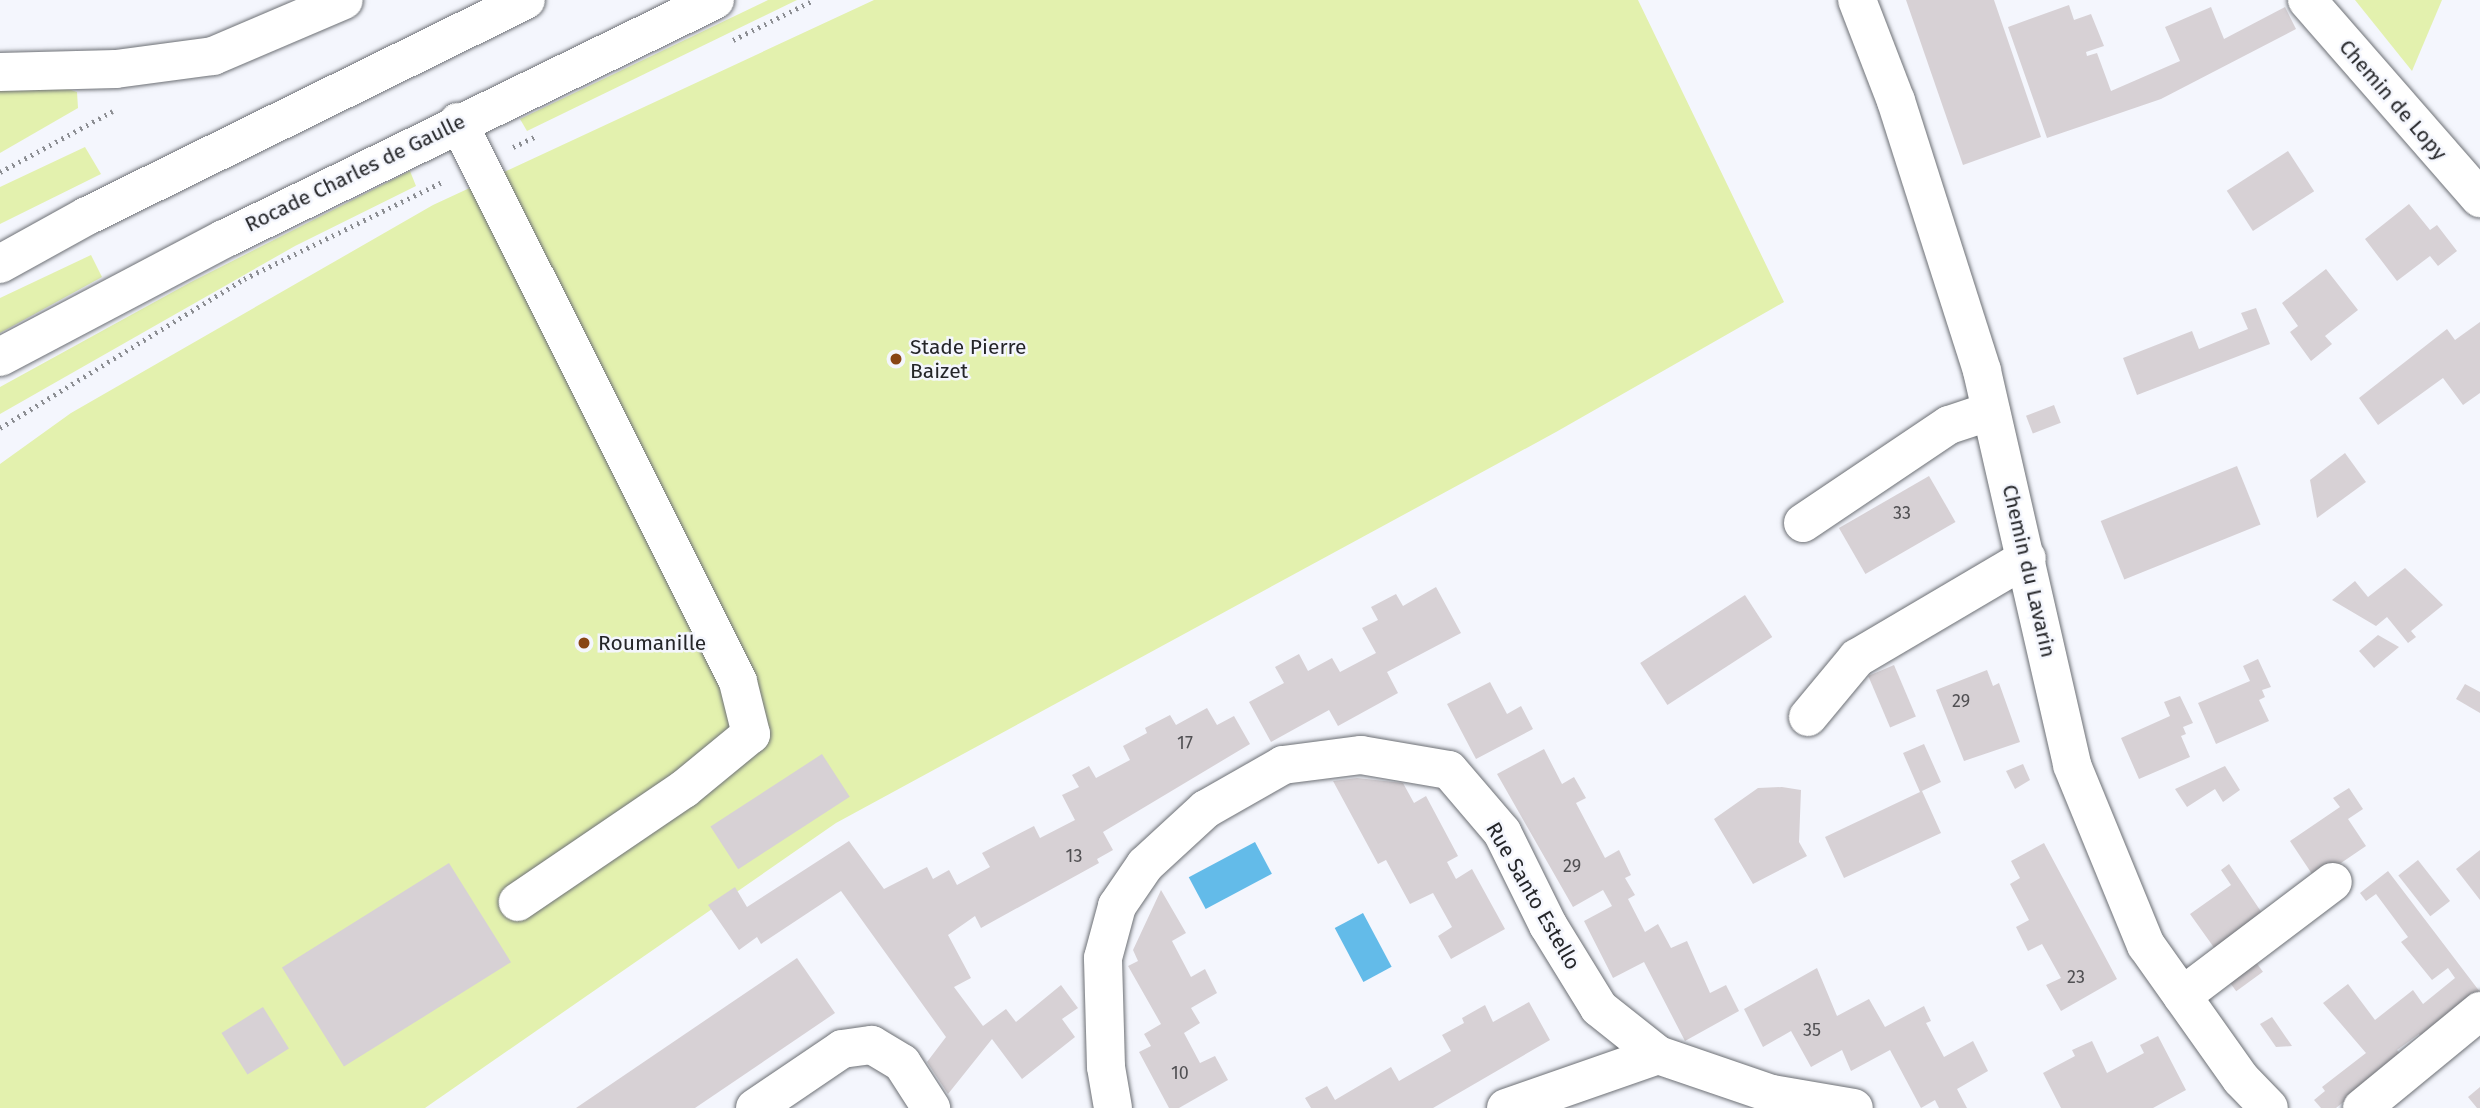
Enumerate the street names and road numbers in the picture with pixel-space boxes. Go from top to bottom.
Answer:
street label: Chemin de Lopy [2334,35,2452,165]
street label: Rocade Charles de Gaulle [241,109,469,237]
street label: Chemin du Lavarin [1997,482,2061,660]
street label: Rue Santo Estello [1481,818,1585,974]

